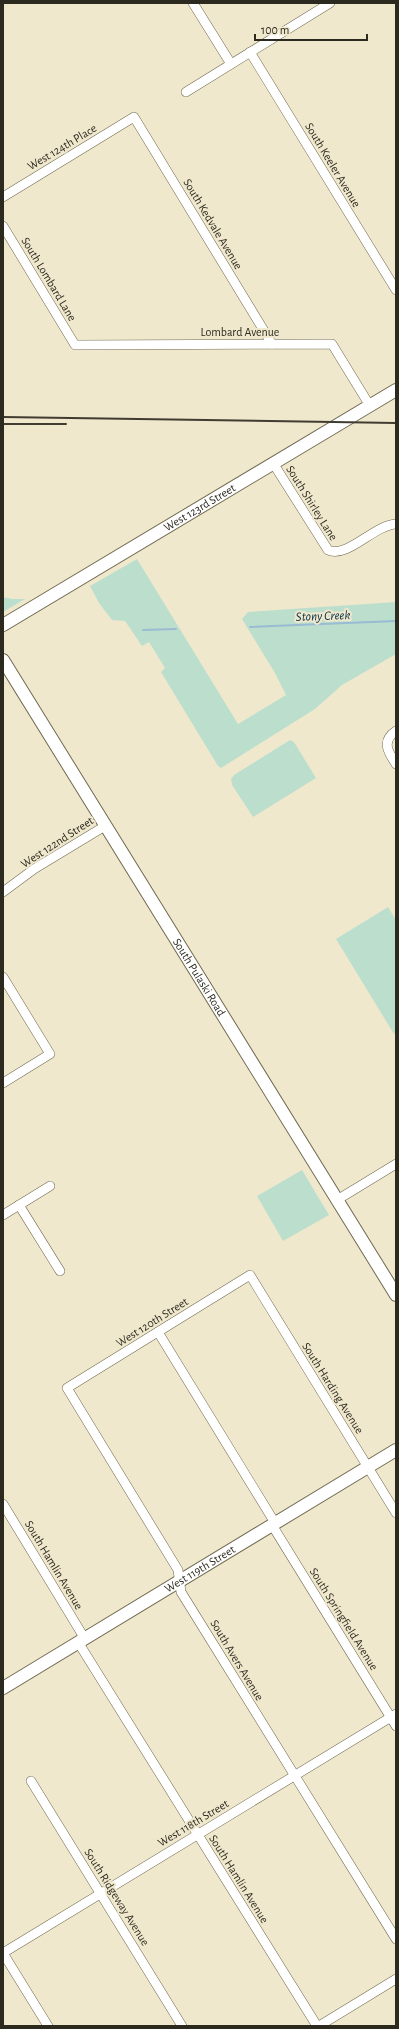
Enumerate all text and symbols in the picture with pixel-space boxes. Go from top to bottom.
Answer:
scale bar [255,16,367,42]
text: 100 m [261,24,289,36]
street label: South Keeler Avenue [303,121,363,209]
street label: West 124th Place [25,122,99,172]
street label: South Kedvale Avenue [181,177,245,271]
street label: South Lombard Lane [19,235,79,323]
street label: Lombard Avenue [201,326,279,338]
street label: South Shirley Lane [283,463,340,543]
street label: West 123rd Street [162,481,238,533]
water label: Stony Creek [295,609,351,624]
street label: West 122nd Street [19,814,95,870]
street label: South Pulaski Road [171,936,228,1018]
street label: West 120th Street [114,1295,190,1349]
street label: South Harding Avenue [300,1340,366,1436]
street label: South Hamlin Avenue [23,1518,85,1612]
street label: West 119th Street [162,1543,237,1595]
street label: South Springfield Avenue [308,1566,380,1672]
street label: South Avers Avenue [208,1618,266,1702]
street label: West 118th Street [156,1797,231,1849]
street label: South Hamlin Avenue [207,1833,271,1925]
street label: South Ridgeway Avenue [81,1846,152,1948]

